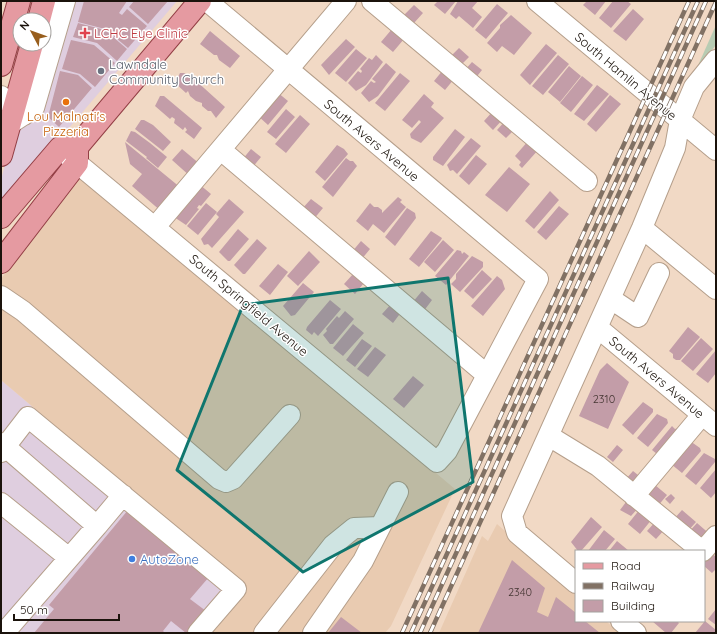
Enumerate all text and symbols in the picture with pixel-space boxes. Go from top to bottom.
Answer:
north arrow [12,12,52,52]
text: N [17,18,32,33]
place label: LCHC Eye Clinic [94,25,188,41]
marker: LCHC Eye Clinic [79,27,91,39]
street label: South Hamlin Avenue [572,29,680,123]
place label: Lawndale Community Church [109,56,224,87]
marker: Lawndale Community Church [96,66,106,76]
street label: South Avers Avenue [321,96,423,184]
marker: Lou Malnati's Pizzeria [61,97,71,107]
place label: Lou Malnati's Pizzeria [27,108,105,139]
street label: South Springfield Avenue [186,251,312,359]
street label: South Avers Avenue [606,333,708,421]
house number: 2310 [593,392,615,406]
legend [575,550,705,622]
place label: AutoZone [140,551,199,567]
marker: AutoZone [127,554,137,564]
text: Road [611,558,641,573]
text: Railway [611,578,655,593]
house number: 2340 [508,585,532,599]
scale bar [14,596,119,622]
text: Building [611,598,655,613]
text: 50 m [20,602,48,617]

